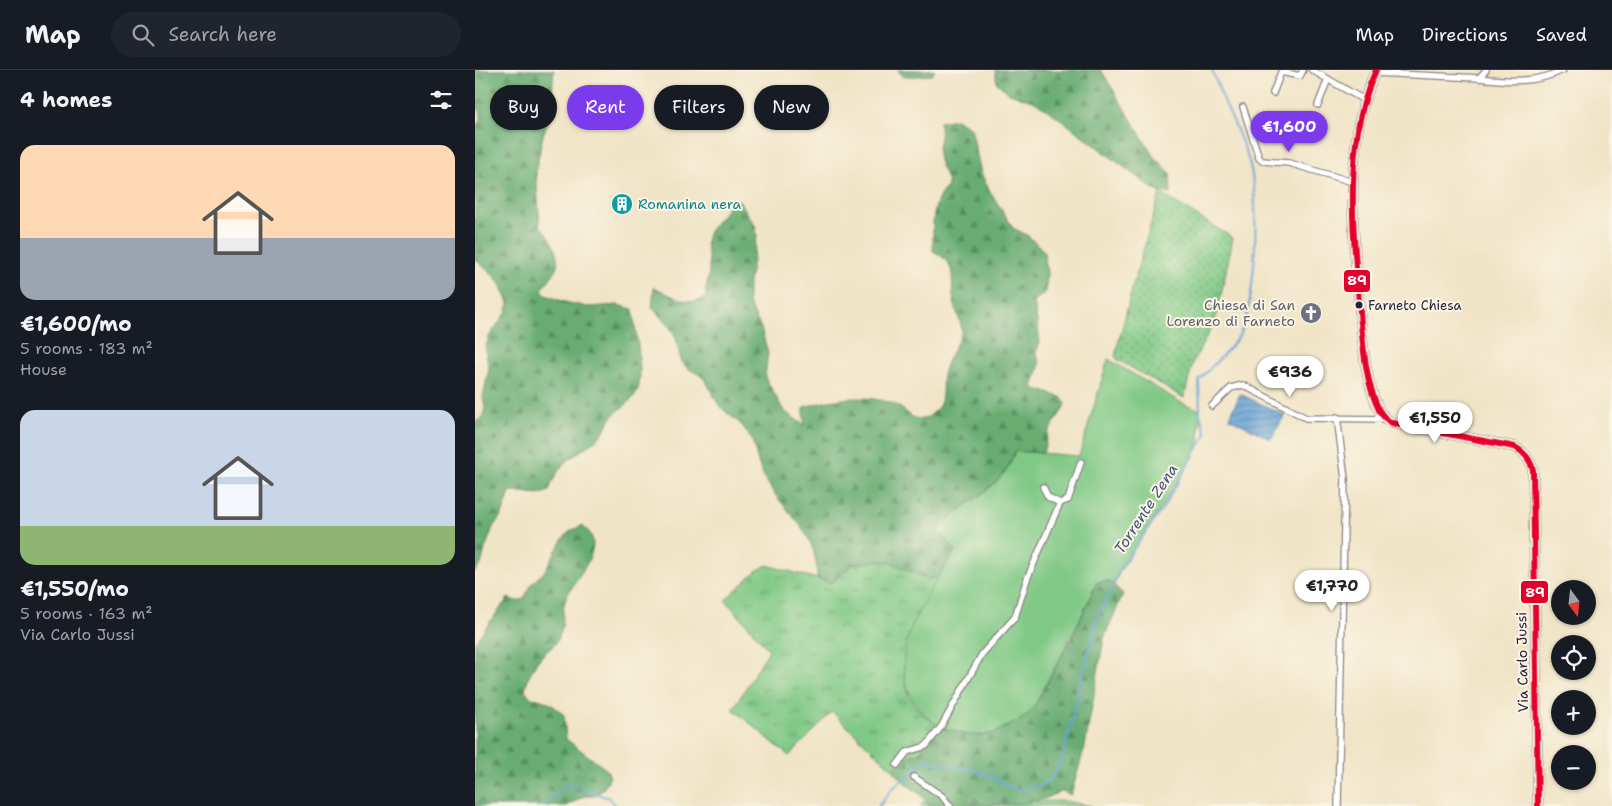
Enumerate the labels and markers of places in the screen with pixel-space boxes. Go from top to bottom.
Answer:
pin: €1,600 [1248,111,1330,153]
building icon: Romanina nera [610,192,634,216]
place label: Romanina nera [638,195,741,213]
place label: Chiesa di San Lorenzo di Farneto [1166,296,1295,330]
place label: Farneto Chiesa [1368,297,1462,314]
marker: Farneto Chiesa [1354,300,1364,310]
church icon: Chiesa di San Lorenzo di Farneto [1299,301,1323,325]
pin: €936 [1260,356,1320,398]
pin: €1,550 [1394,402,1476,444]
pin: €1,770 [1291,570,1373,612]

